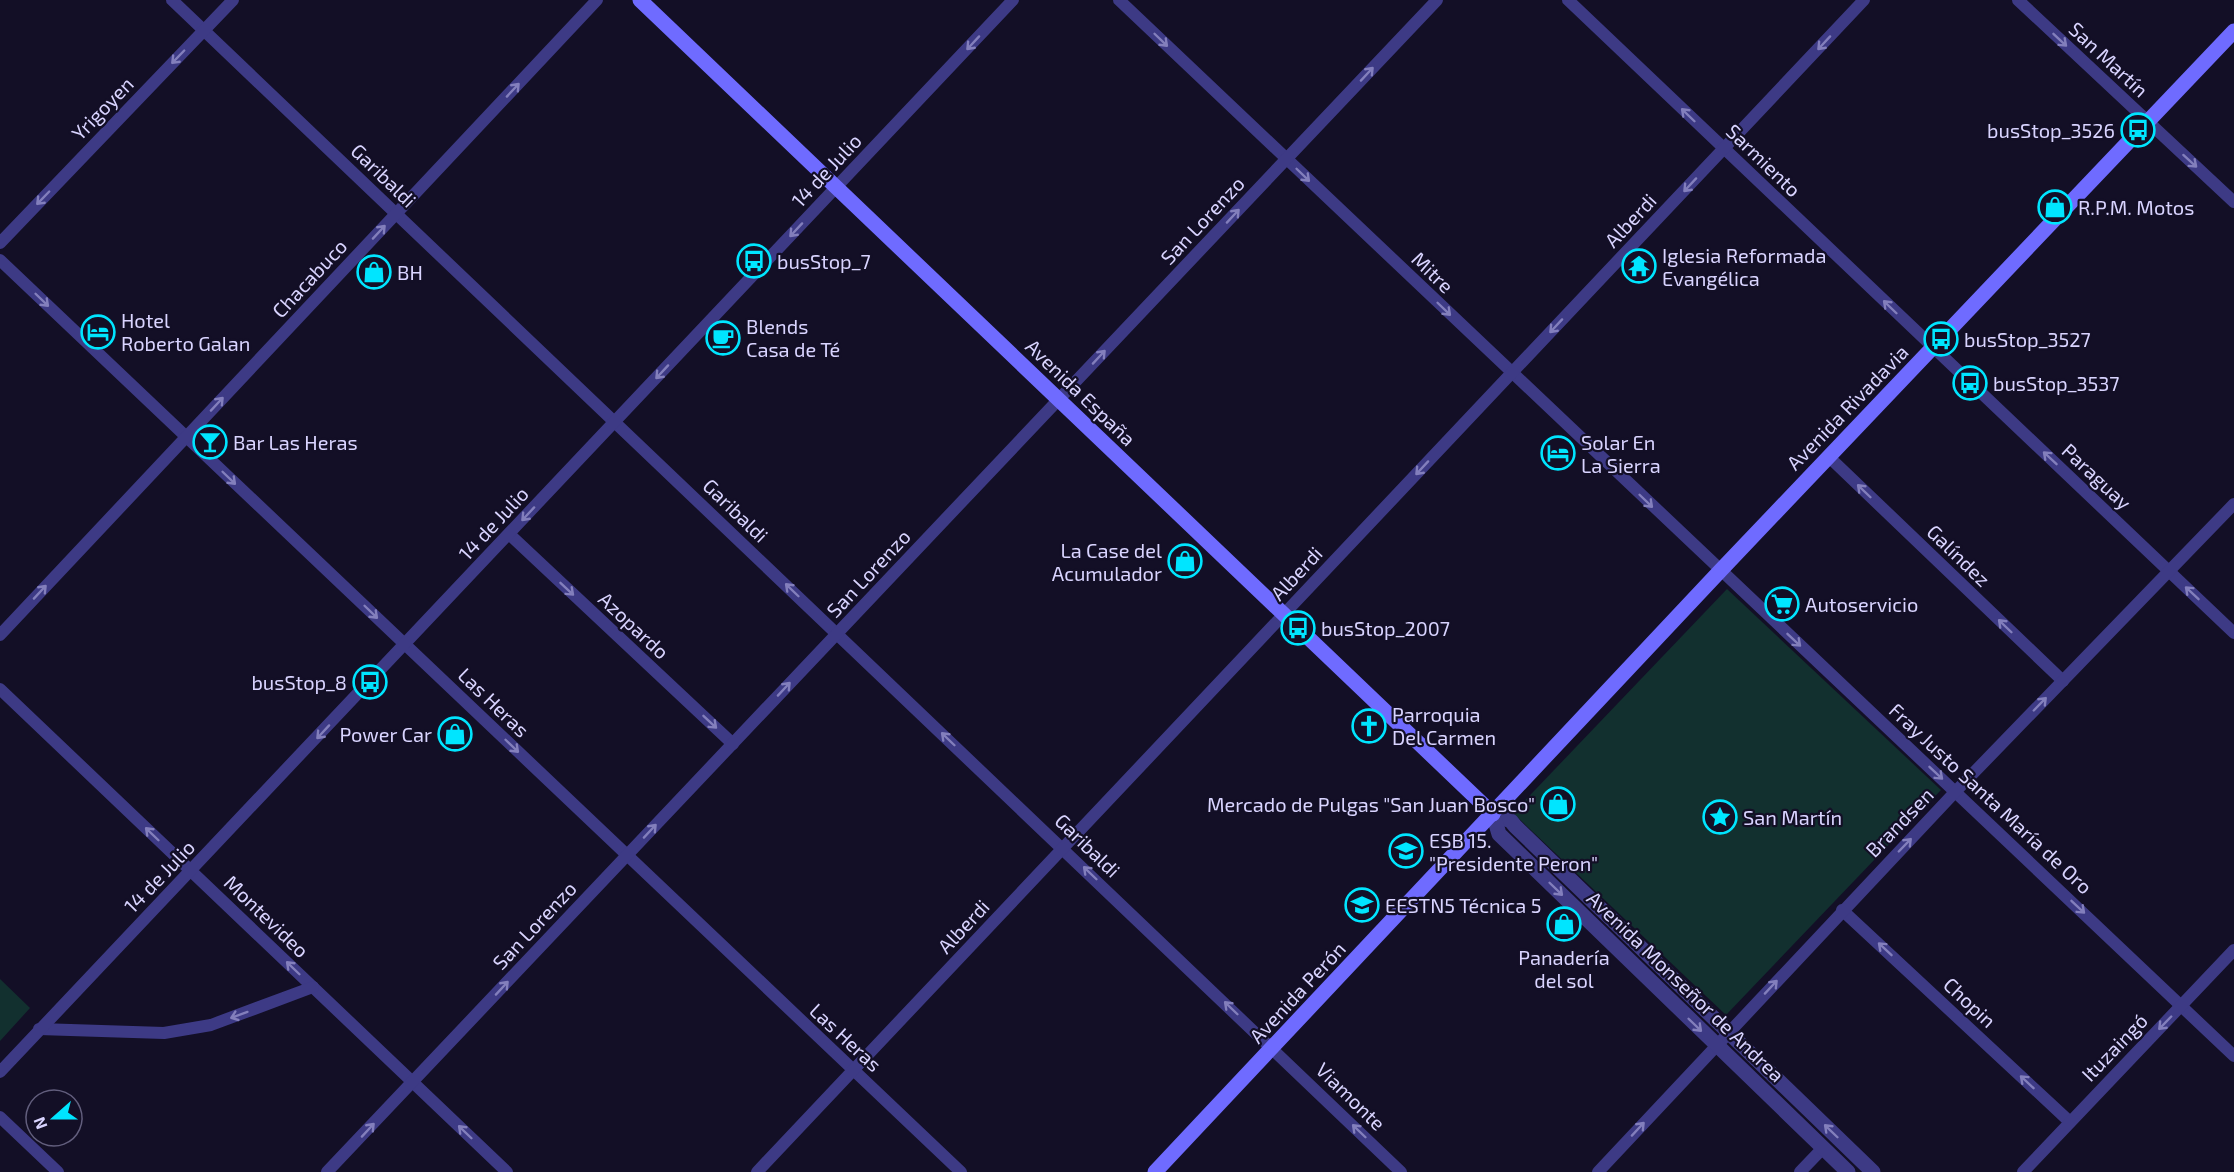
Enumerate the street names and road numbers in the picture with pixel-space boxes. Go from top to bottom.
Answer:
street label: San Martín [2065,16,2153,102]
street label: Yrigoyen [66,71,138,145]
street label: Sarmiento [1722,119,1806,201]
street label: 14 de Julio [786,128,866,212]
street label: Garibaldi [346,138,422,212]
street label: San Lorenzo [1155,171,1249,269]
street label: Alberdi [1599,188,1661,252]
street label: Chacabuco [267,234,351,322]
street label: Mitre [1407,246,1459,298]
street label: Avenida España [1021,334,1141,450]
street label: Avenida Rivadavia [1781,339,1913,475]
street label: Paraguay [2057,438,2137,514]
street label: Garibaldi [698,473,774,547]
street label: 14 de Julio [453,481,533,565]
street label: Galíndez [1922,519,1996,591]
street label: San Lorenzo [821,524,915,622]
street label: Alberdi [1265,541,1327,605]
street label: Azopardo [594,586,674,664]
street label: Las Heras [454,662,534,742]
street label: Fray Justo Santa María de Oro [1885,698,2097,898]
street label: Brandsen [1860,782,1938,862]
street label: Garibaldi [1050,808,1126,882]
street label: 14 de Julio [119,835,199,917]
street label: Montevideo [220,870,314,962]
street label: San Lorenzo [487,876,581,974]
street label: Avenida Monseñor de Andrea [1583,886,1789,1086]
street label: Alberdi [932,894,994,958]
street label: Avenida Perón [1244,936,1350,1048]
street label: Chopin [1939,972,2001,1032]
street label: Las Heras [805,998,887,1076]
street label: Ituzaingó [2076,1008,2152,1086]
street label: Viamonte [1311,1057,1391,1135]

